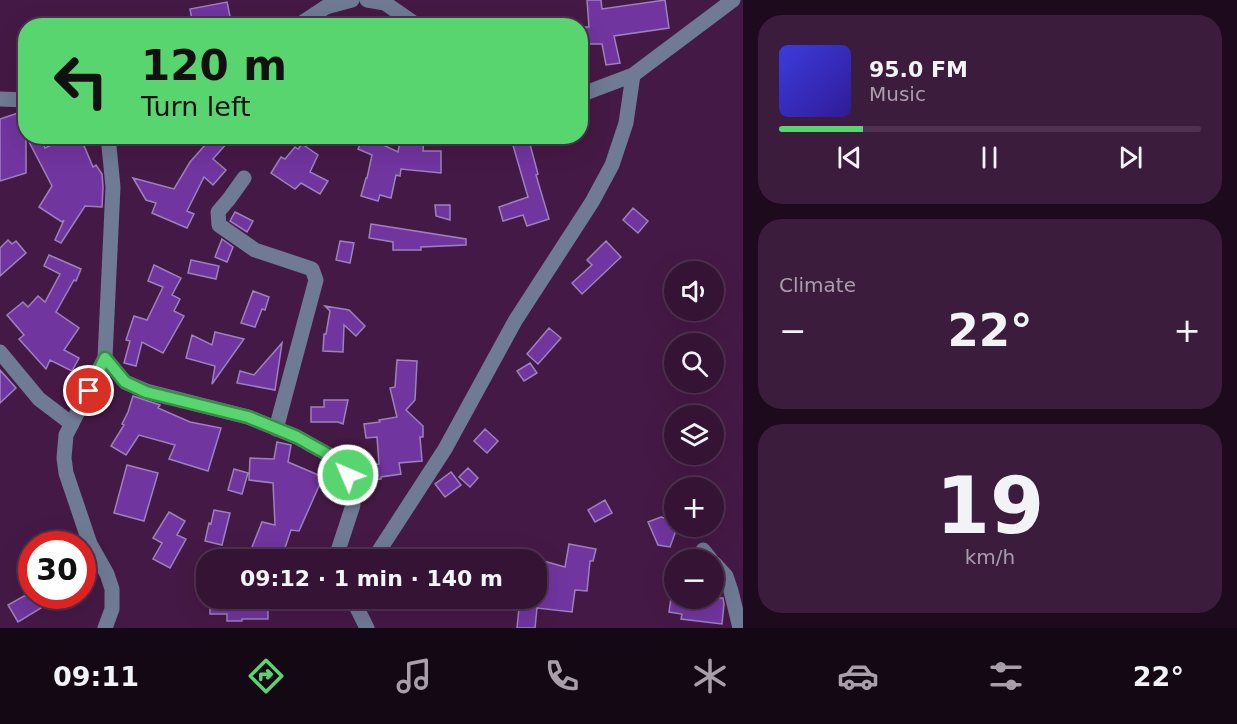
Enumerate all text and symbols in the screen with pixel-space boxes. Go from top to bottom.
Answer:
text: 120 m [141,41,287,90]
icon: left [42,42,120,120]
text: 95.0 FM [869,57,968,82]
text: Music [869,82,926,106]
text: Turn left [141,91,251,122]
icon: previous [833,141,866,174]
icon: pause [973,141,1006,174]
icon: next [1114,141,1147,174]
map controls [664,261,724,609]
button: sound [664,261,724,321]
text: Climate [779,273,856,297]
text: 22° [947,304,1033,357]
text: − [779,311,807,350]
text: + [1173,311,1201,350]
button: search [664,333,724,393]
pin [63,365,114,416]
icon: arrive [72,374,105,407]
button: layers [664,405,724,465]
position arrow [316,443,380,507]
text: 19 [936,461,1044,551]
button: + [664,477,724,537]
speed limit sign: 30 [18,531,96,609]
text: km/h [965,545,1015,569]
button: − [664,549,724,609]
text: 09:12 · 1 min · 140 m [240,566,503,591]
icon: directions [245,655,287,697]
icon: music [393,655,435,697]
icon: phone [541,655,583,697]
icon: climate [689,655,731,697]
icon: car [837,655,879,697]
icon: filters [985,655,1027,697]
text: 09:11 [53,661,139,692]
text: 22° [1133,661,1184,692]

